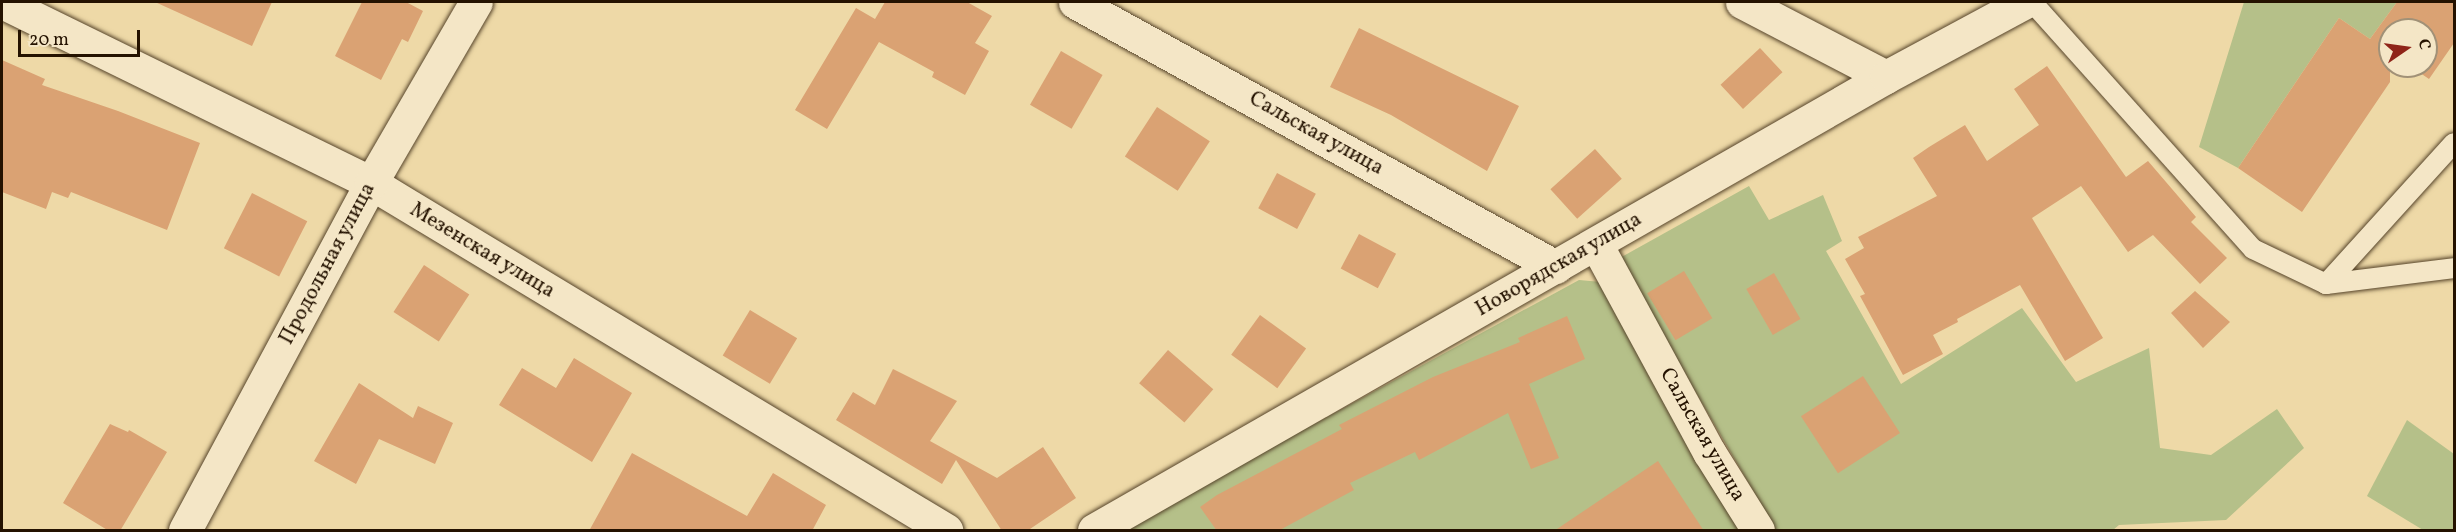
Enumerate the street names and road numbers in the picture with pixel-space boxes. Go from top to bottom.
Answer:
street label: Сальская улица [1244,87,1388,181]
street label: Продольная улица [275,178,381,350]
street label: Мезенская улица [405,198,559,304]
street label: Новорядская улица [1471,207,1647,323]
street label: Сальская улица [1653,364,1751,506]

